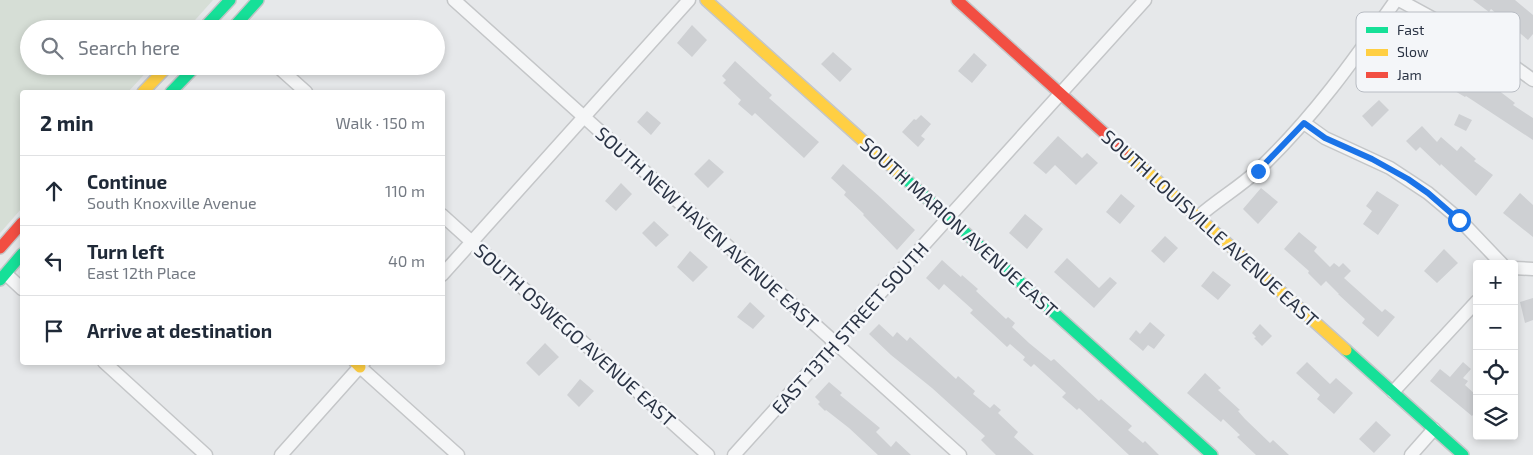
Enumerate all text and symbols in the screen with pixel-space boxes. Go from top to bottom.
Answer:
legend [1356,12,1520,92]
search box [20,20,445,75]
text: Fast [1397,21,1424,38]
icon: search [38,34,66,62]
text: Search here [78,36,180,59]
text: Slow [1397,43,1429,60]
text: Jam [1397,66,1422,83]
text: 2 min [40,110,94,135]
text: Walk · 150 m [335,113,425,132]
street label: SOUTH NEW HAVEN AVENUE EAST [591,121,823,334]
street label: SOUTH LOUISVILLE AVENUE EAST [1097,124,1323,331]
street label: SOUTH MARION AVENUE EAST [856,132,1063,321]
route end [1247,160,1270,183]
text: Continue [87,170,167,193]
icon: ahead [40,177,68,205]
text: 110 m [385,181,425,200]
text: South Knoxville Avenue [87,193,257,212]
route start [1448,209,1471,232]
street label: EAST 13TH STREET SOUTH [766,237,933,418]
street label: SOUTH OSWEGO AVENUE EAST [470,238,681,431]
text: Turn left [87,240,164,263]
icon: left [40,247,68,275]
text: 40 m [388,251,425,270]
map controls [1473,260,1518,440]
button: + [1473,260,1518,305]
text: East 12th Place [87,263,196,282]
button: − [1473,305,1518,350]
icon: arrive [40,317,68,345]
text: Arrive at destination [87,319,272,342]
button: locate [1473,350,1518,395]
button: layers [1473,395,1518,440]

